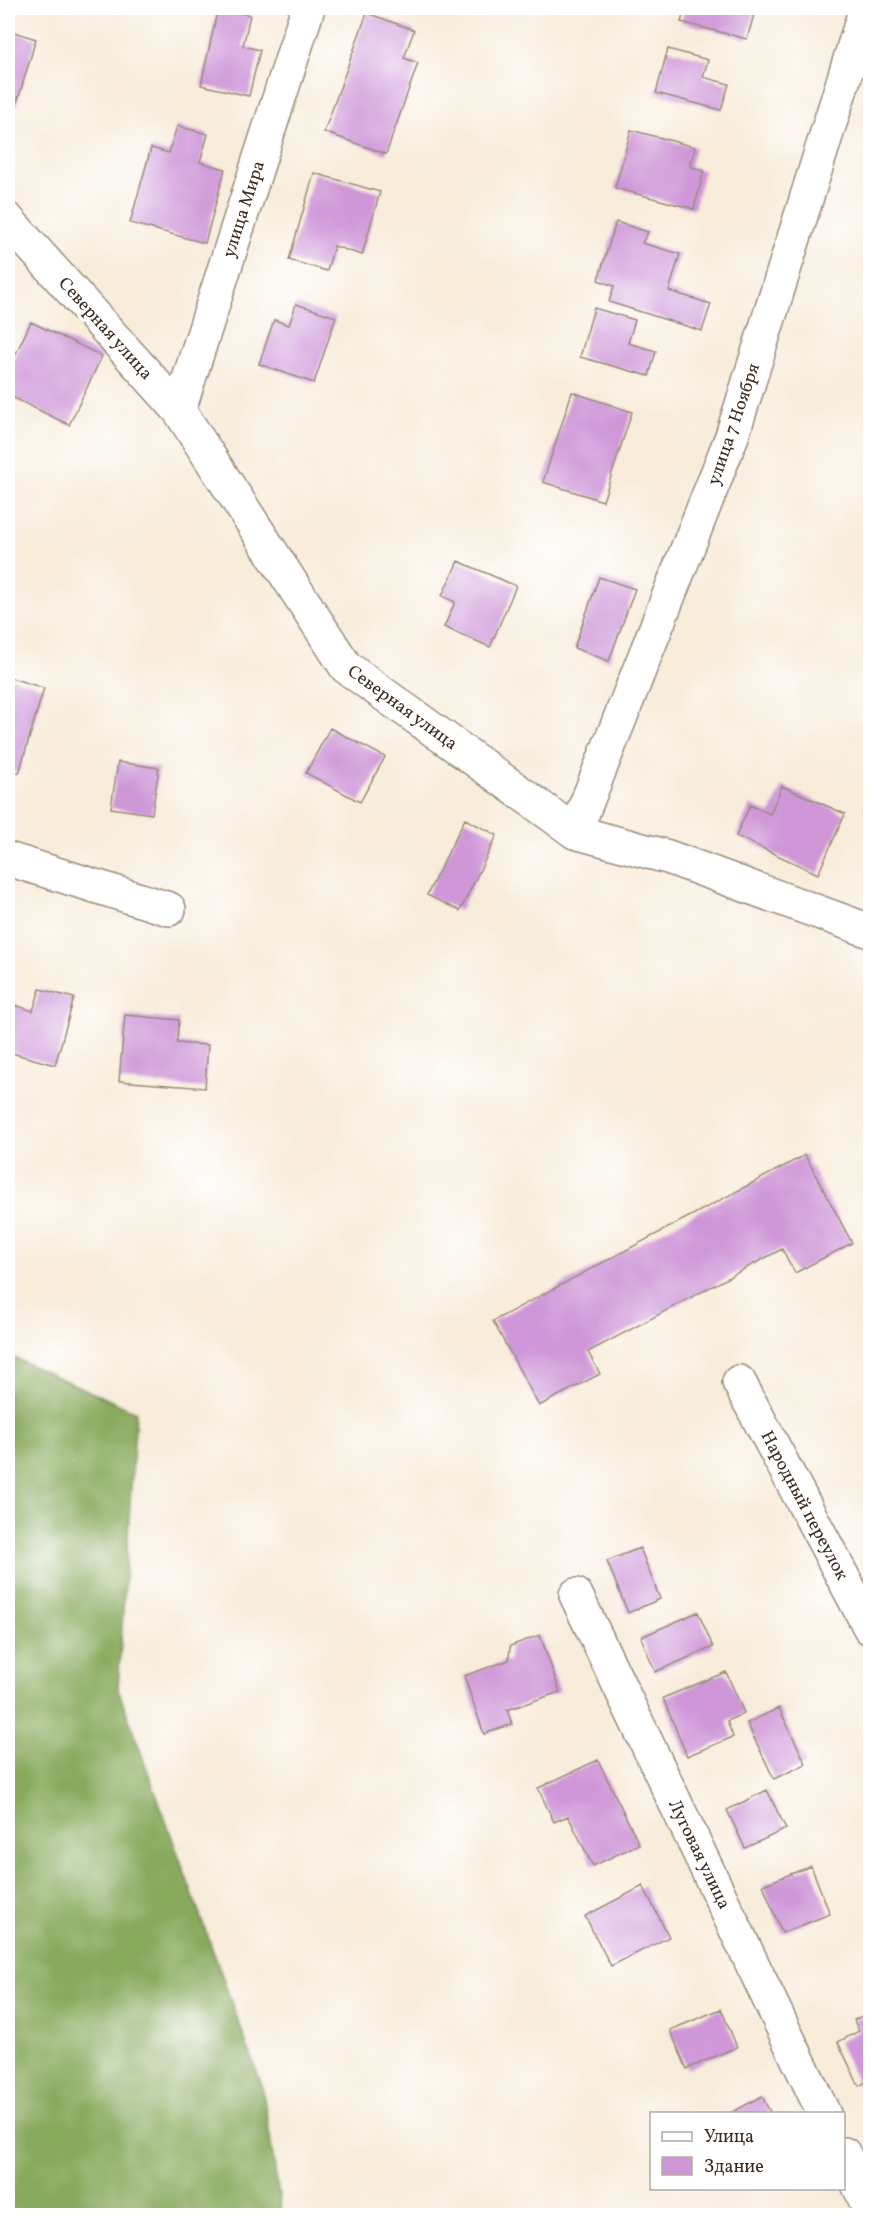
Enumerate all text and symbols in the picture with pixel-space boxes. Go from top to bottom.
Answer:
street label: улица Мира [217,158,272,261]
street label: Северная улица [52,272,158,386]
street label: улица 7 Ноября [702,360,767,489]
street label: Северная улица [342,660,462,757]
street label: Народный переулок [754,1426,854,1585]
street label: Луговая улица [661,1796,736,1914]
legend [650,2112,845,2190]
text: Улица [704,2125,754,2150]
text: Здание [704,2155,764,2180]

